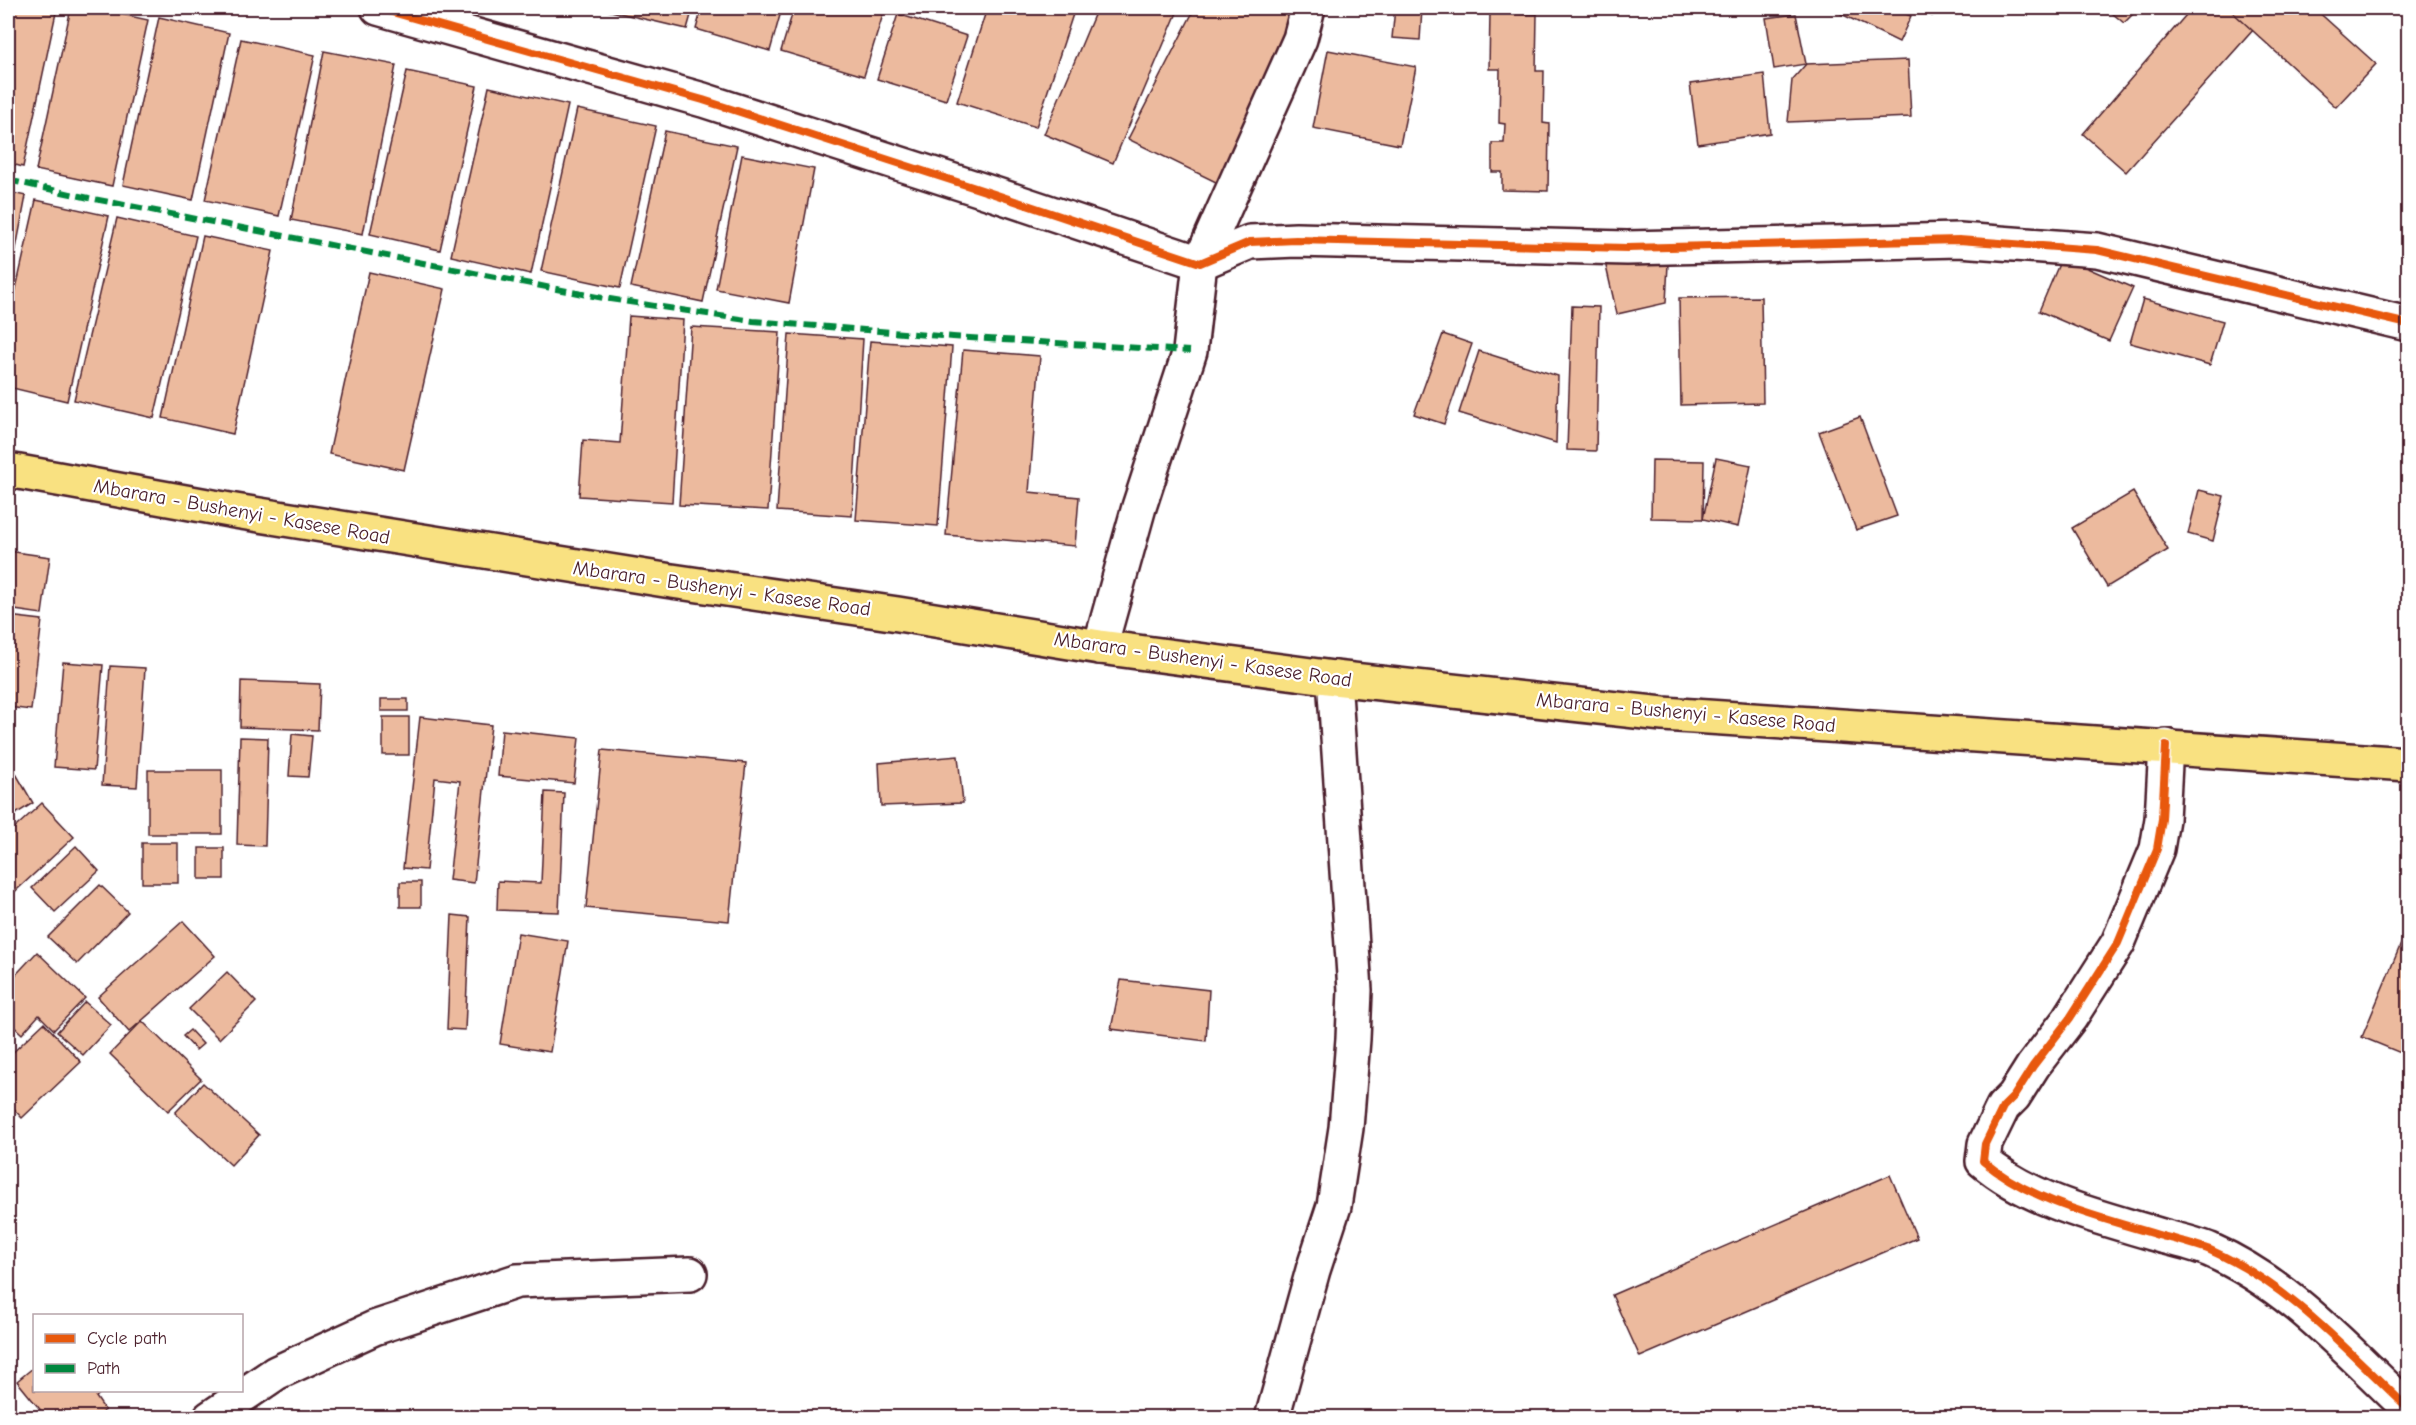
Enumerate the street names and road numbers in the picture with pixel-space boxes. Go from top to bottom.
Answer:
street label: Mbarara - Bushenyi - Kasese Road [92,474,392,549]
street label: Mbarara - Bushenyi - Kasese Road [572,556,872,621]
street label: Mbarara - Bushenyi - Kasese Road [1053,627,1353,692]
street label: Mbarara - Bushenyi - Kasese Road [1535,688,1837,737]

